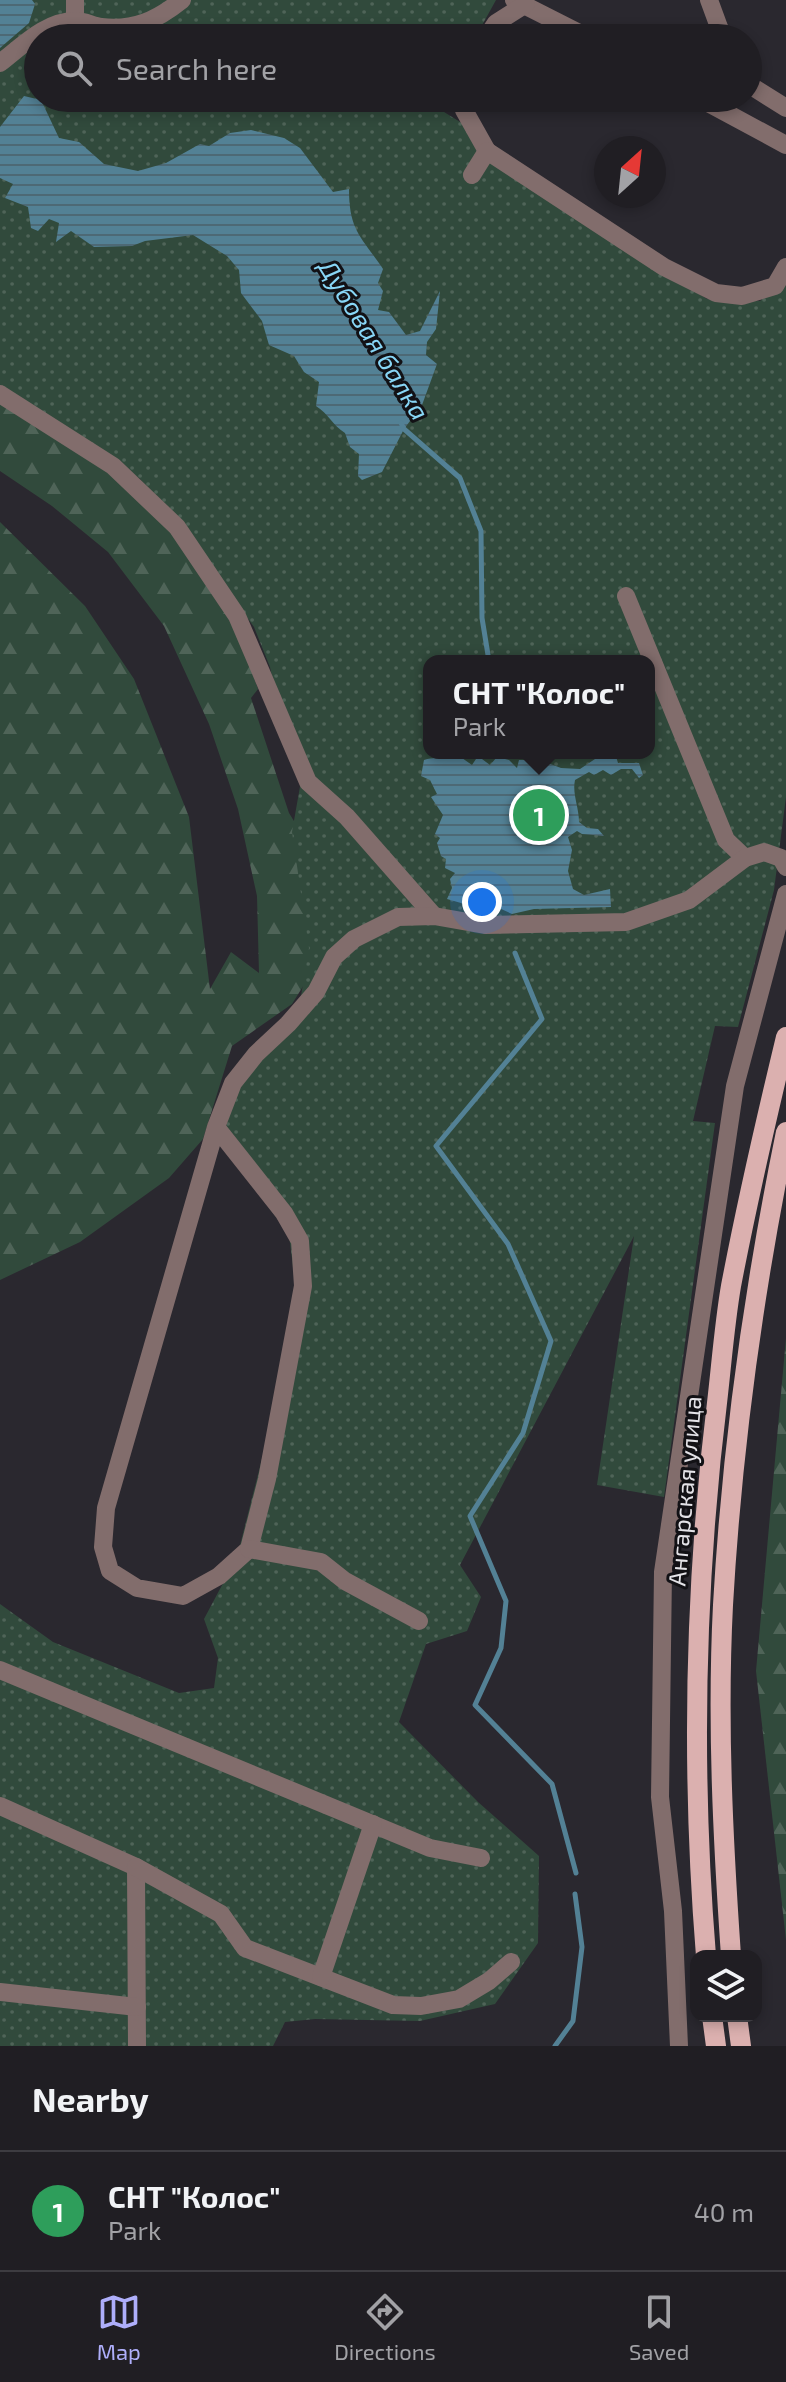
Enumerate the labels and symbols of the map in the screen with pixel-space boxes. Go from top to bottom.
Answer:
north arrow [594,136,666,208]
water label: Дубовая балка [312,251,437,425]
pin: 1 [513,785,565,845]
your location [462,882,502,922]
street label: Ангарская улица [661,1395,708,1587]

